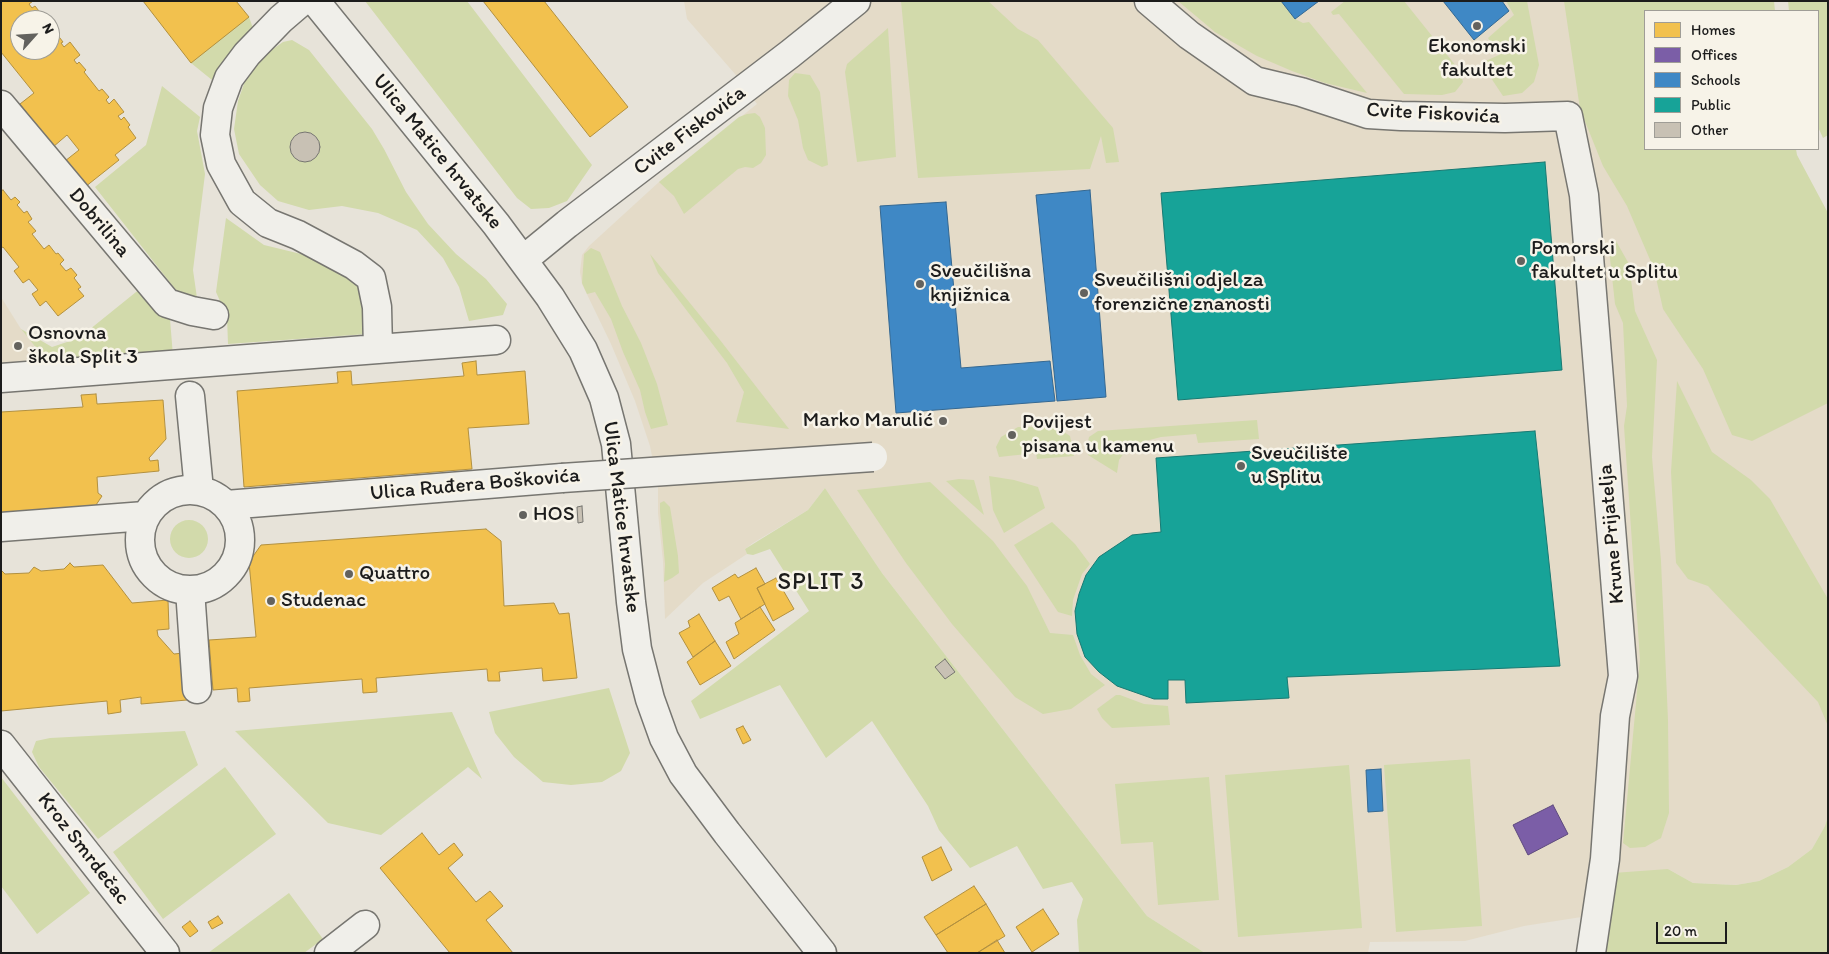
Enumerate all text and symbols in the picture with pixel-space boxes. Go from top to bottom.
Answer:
north arrow [10,10,60,60]
legend [1644,10,1819,150]
marker: Ekonomski fakultet [1471,20,1483,32]
text: N [38,21,58,37]
text: Homes [1691,21,1735,39]
place label: Ekonomski fakultet [1428,34,1526,84]
text: Offices [1691,46,1738,64]
street label: Ulica Matice hrvatske [367,69,507,235]
text: Schools [1691,71,1740,89]
street label: Cvite Fiskovića [629,81,751,181]
text: Public [1691,96,1731,114]
street label: Cvite Fiskovića [1365,98,1501,130]
text: Other [1691,121,1728,139]
street label: Dobrilina [63,183,135,263]
place label: Pomorski fakultet u Splitu [1531,236,1678,286]
marker: Pomorski fakultet u Splitu [1515,255,1527,267]
place label: Sveučilišna knjižnica [930,259,1031,309]
place label: Sveučilišni odjel za forenzične znanosti [1094,268,1270,318]
marker: Sveučilišna knjižnica [914,278,926,290]
marker: Sveučilišni odjel za forenzične znanosti [1078,287,1090,299]
place label: Osnovna škola Split 3 [28,321,138,371]
marker: Osnovna škola Split 3 [12,340,24,352]
place label: Marko Marulić [803,408,933,434]
place label: Povijest pisana u kamenu [1022,410,1174,460]
marker: Marko Marulić [937,415,949,427]
street label: Ulica Matice hrvatske [597,420,645,614]
marker: Povijest pisana u kamenu [1006,429,1018,441]
place label: Sveučilište u Splitu [1251,441,1348,491]
marker: Sveučilište u Splitu [1235,460,1247,472]
street label: Ulica Ruđera Boškovića [369,463,581,507]
street label: Krune Prijatelja [1593,463,1631,605]
place label: HOS [533,502,575,528]
marker: HOS [517,509,529,521]
place label: Quattro [359,561,430,587]
marker: Quattro [343,568,355,580]
district label: SPLIT 3 [777,569,865,597]
place label: Studenac [281,588,366,614]
marker: Studenac [265,595,277,607]
street label: Kroz Smrdečac [31,788,135,910]
scale bar [1659,912,1730,944]
text: 20 m [1664,922,1697,940]

